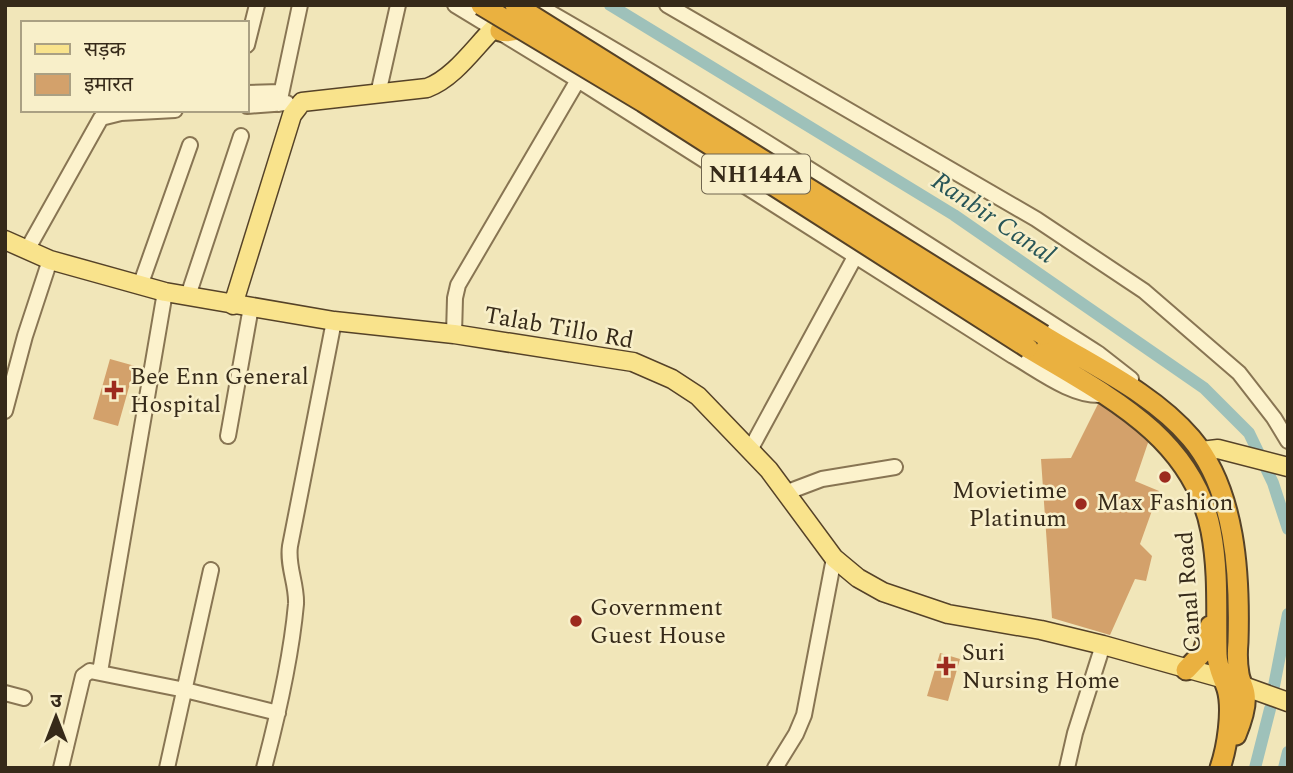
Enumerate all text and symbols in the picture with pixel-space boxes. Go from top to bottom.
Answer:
legend [21,21,248,112]
text: सड़क [84,34,126,66]
text: इमारत [84,69,134,101]
road number: NH144A [702,154,810,194]
water label: Ranbir Canal [923,162,1064,274]
street label: Talab Tillo Rd [481,297,636,359]
place label: Bee Enn General Hospital [130,359,309,423]
marker: Bee Enn General Hospital [104,380,124,400]
marker: Max Fashion [1157,469,1173,485]
place label: Movietime Platinum [952,473,1067,537]
place label: Max Fashion [1096,485,1234,521]
marker: Movietime Platinum [1073,496,1089,512]
street label: Canal Road [1167,530,1211,654]
place label: Government Guest House [590,590,726,654]
marker: Government Guest House [568,613,584,629]
place label: Suri Nursing Home [962,635,1120,699]
marker: Suri Nursing Home [936,656,956,676]
north arrow [21,682,91,752]
text: उ [50,687,62,716]

